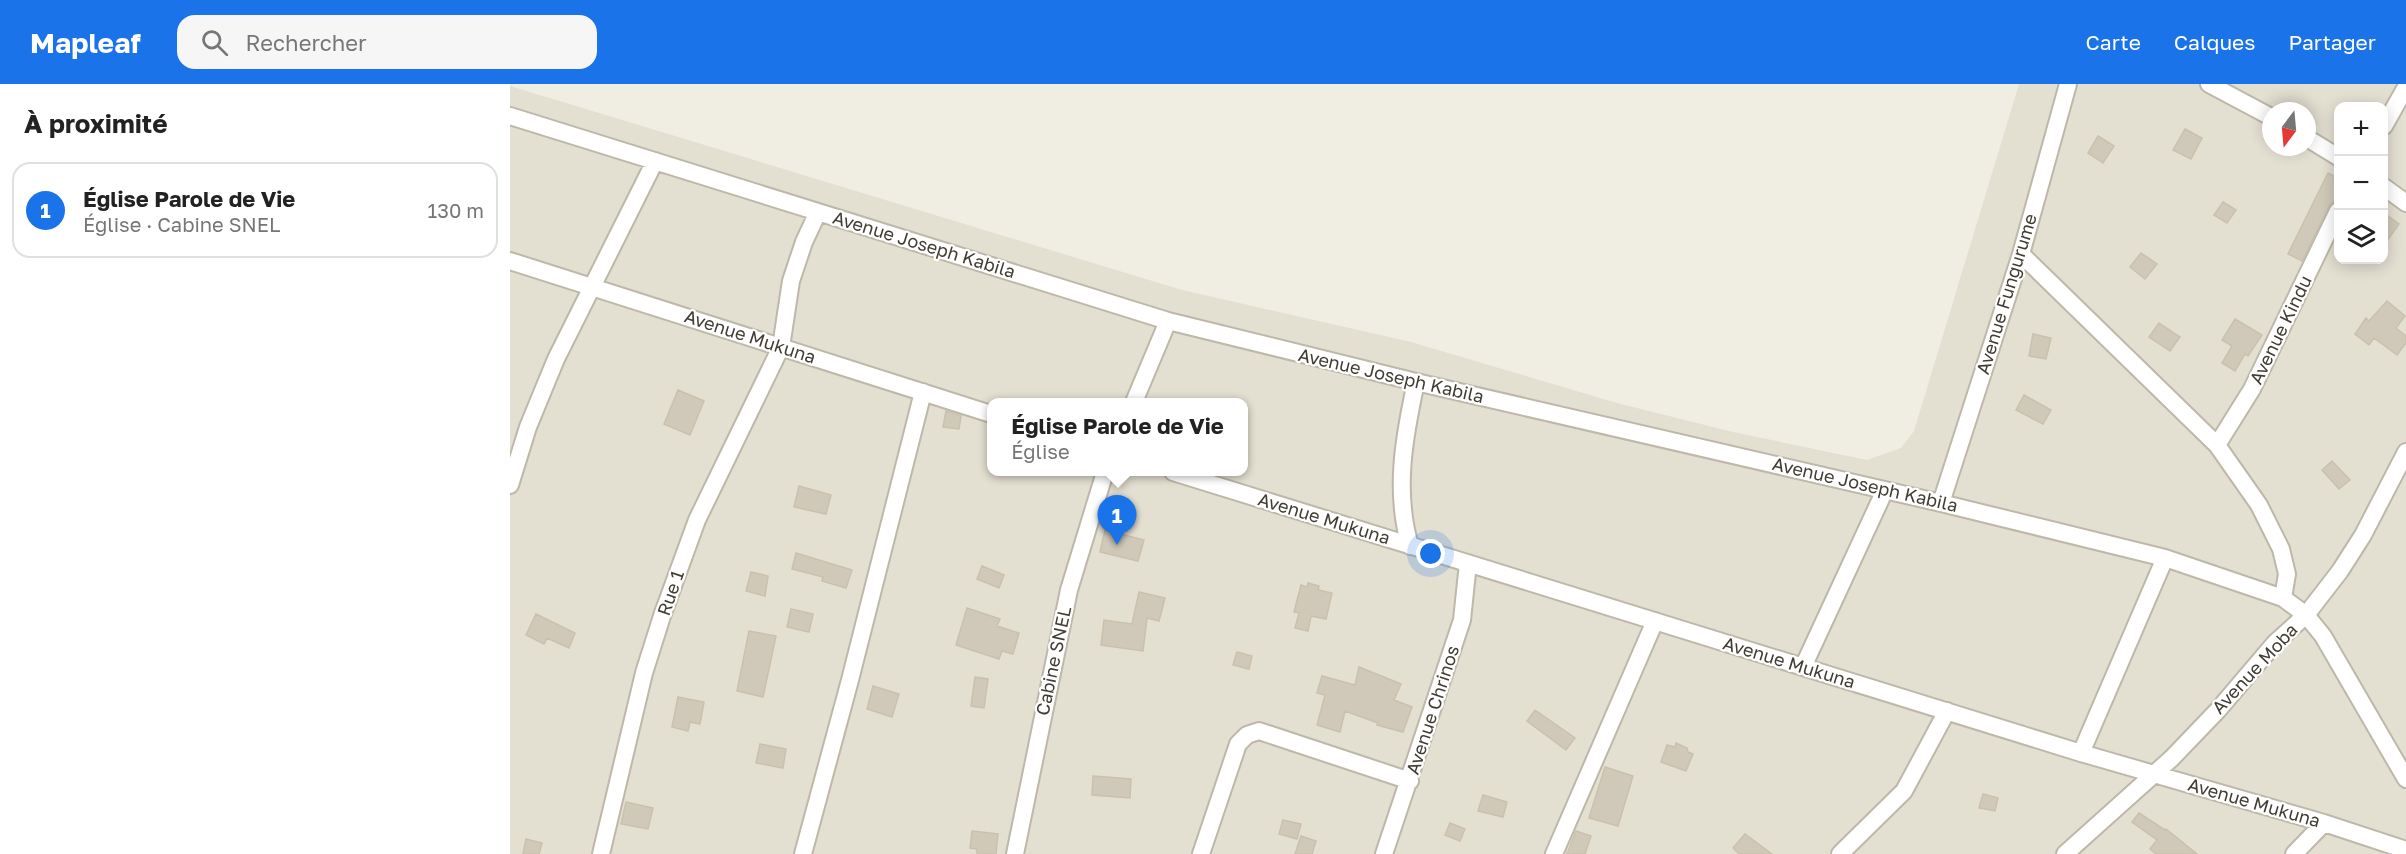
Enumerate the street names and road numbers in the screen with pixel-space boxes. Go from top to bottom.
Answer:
street label: Avenue Joseph Kabila [830,206,1018,282]
street label: Avenue Fungurume [1971,211,2041,377]
street label: Avenue Kindu [2244,272,2316,388]
street label: Avenue Mukuna [682,304,819,368]
street label: Avenue Joseph Kabila [1296,343,1486,407]
street label: Avenue Joseph Kabila [1770,452,1960,516]
street label: Avenue Mukuna [1256,488,1393,549]
street label: Rue 1 [652,567,688,618]
street label: Cabine SNEL [1031,604,1075,717]
street label: Avenue Moba [2207,619,2302,718]
street label: Avenue Mukuna [1721,632,1858,693]
street label: Avenue Chrinos [1401,642,1463,777]
street label: Avenue Mukuna [2186,773,2323,831]

